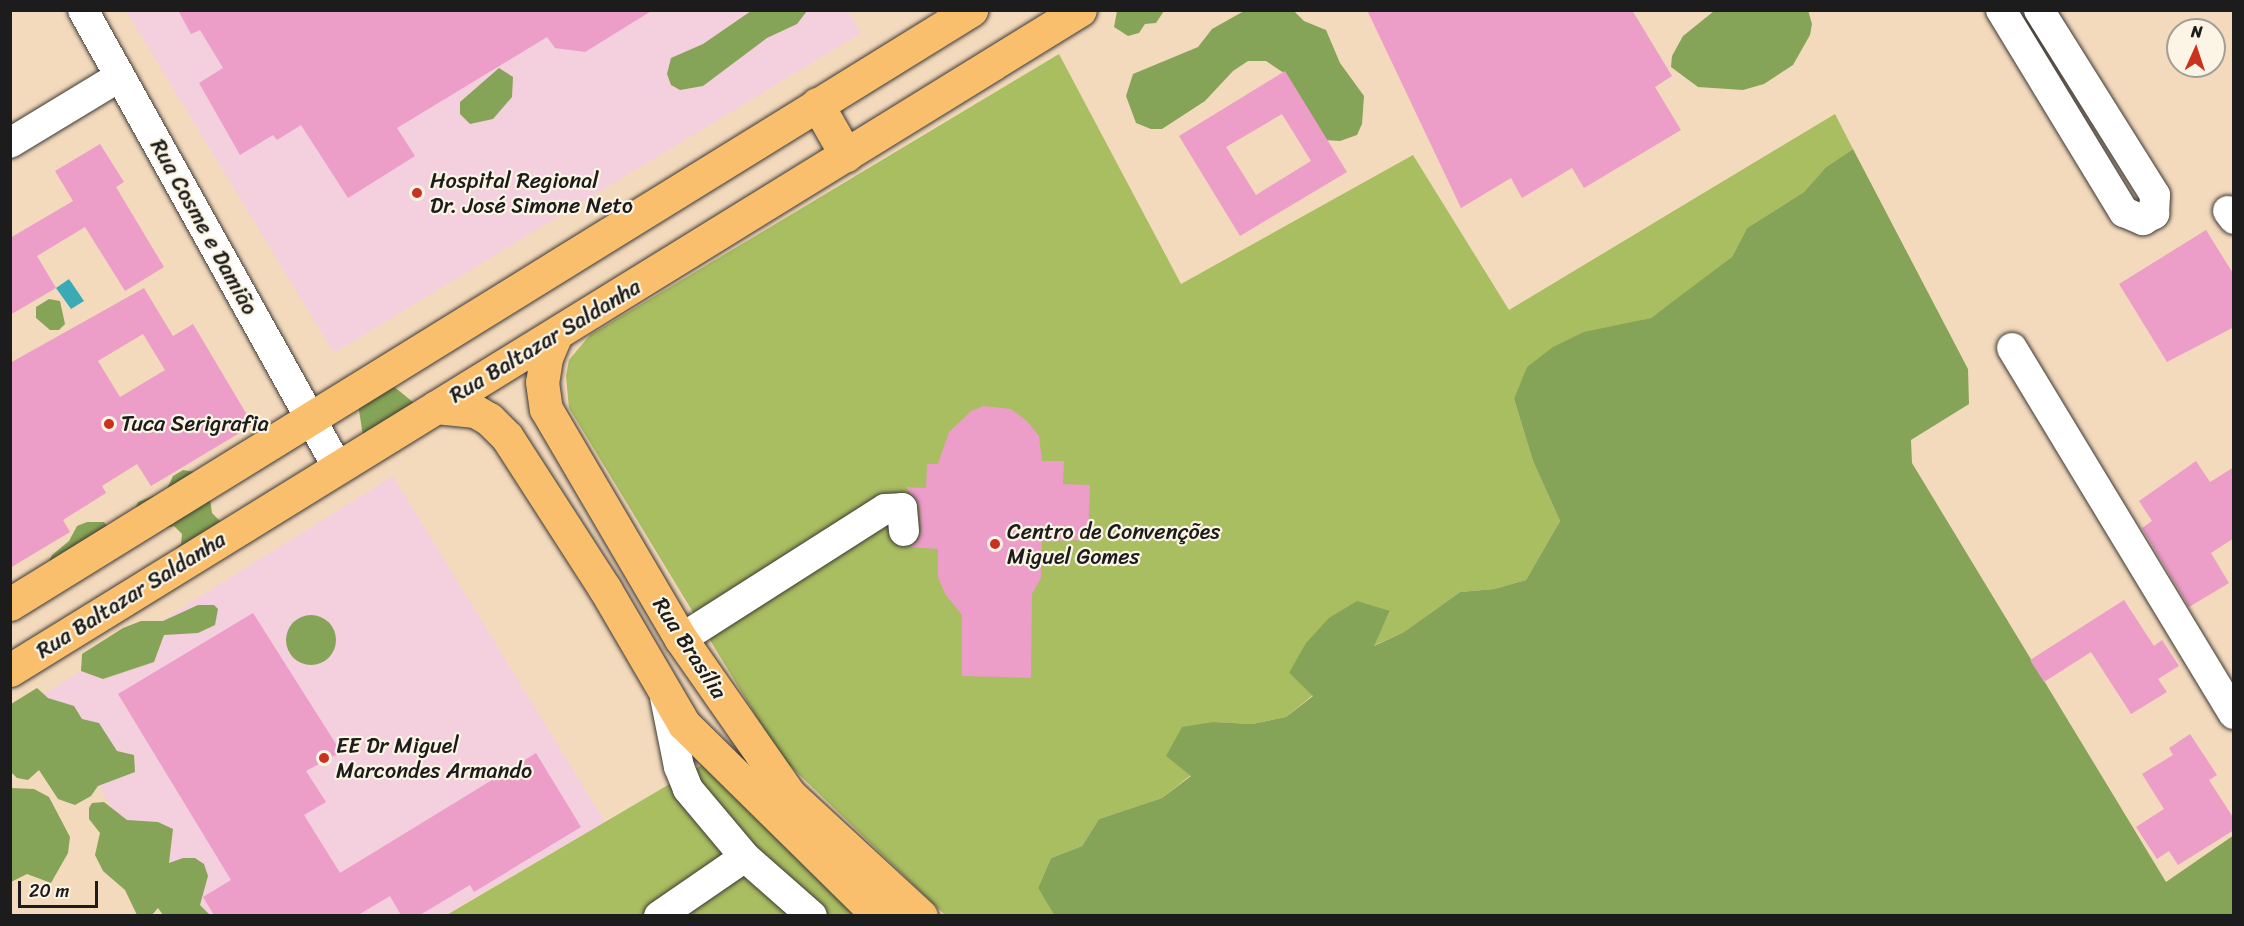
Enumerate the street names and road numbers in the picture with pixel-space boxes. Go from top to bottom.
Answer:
street label: Rua Cosme e Damião [145,134,263,320]
street label: Rua Baltazar Saldanha [445,273,645,409]
street label: Rua Baltazar Saldanha [31,526,231,664]
street label: Rua Brasília [647,592,733,704]

